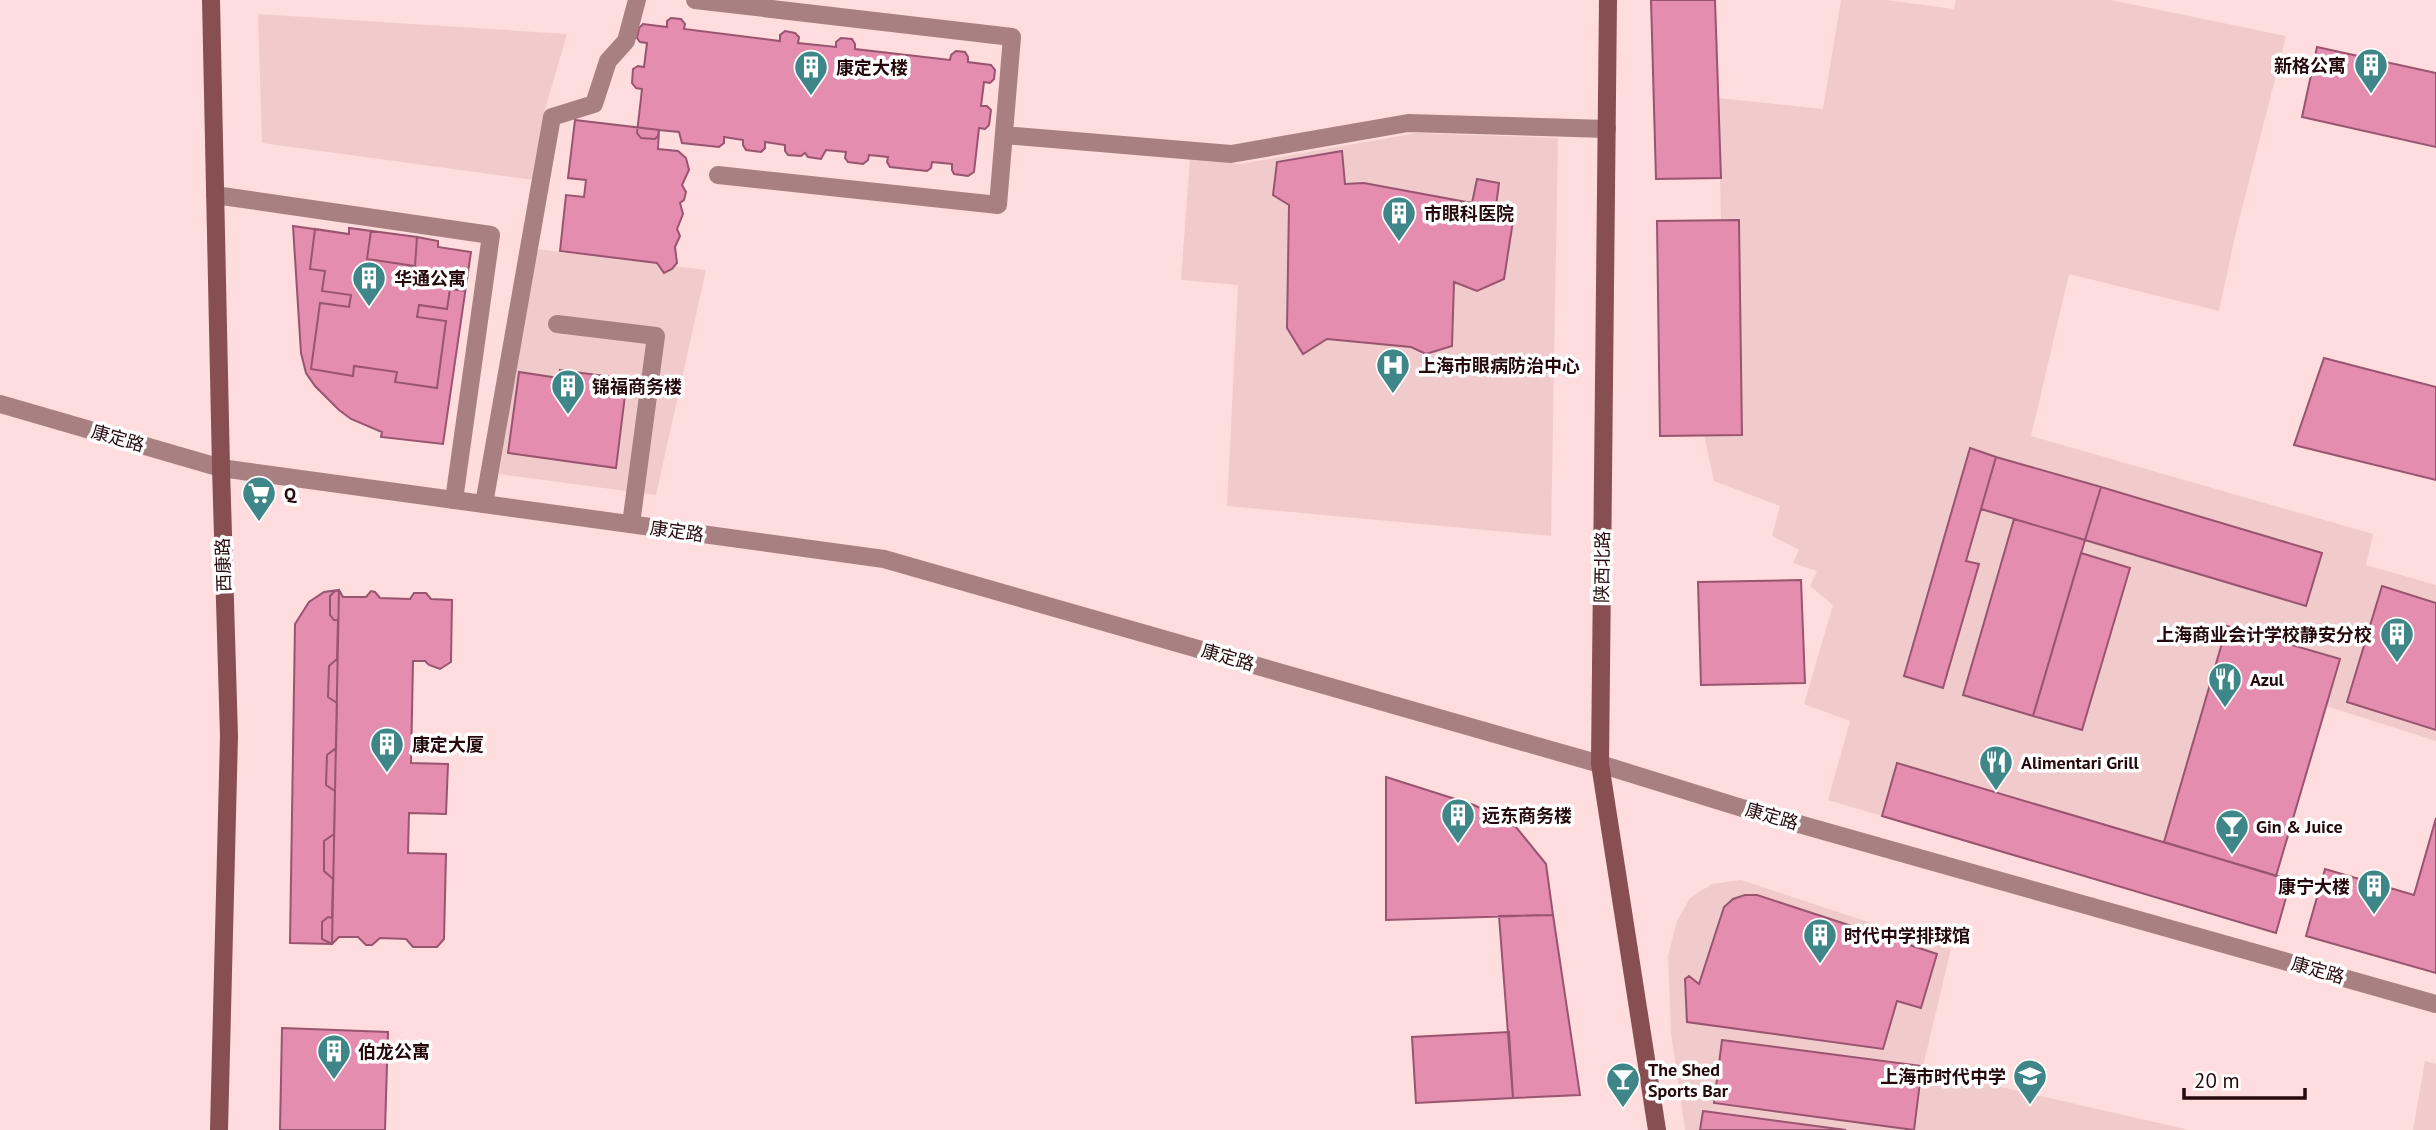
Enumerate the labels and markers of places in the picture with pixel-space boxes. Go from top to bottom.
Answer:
building icon: 新格公寓 [2352,46,2390,95]
building icon: 康定大楼 [792,48,830,97]
place label: 新格公寓 [2274,54,2346,77]
place label: 康定大楼 [836,56,908,79]
building icon: 市眼科医院 [1380,194,1418,243]
place label: 市眼科医院 [1424,202,1514,225]
building icon: 华通公寓 [350,259,388,308]
place label: 华通公寓 [394,267,466,290]
hospital icon: 上海市眼病防治中心 [1374,346,1412,395]
place label: 上海市眼病防治中心 [1418,354,1580,377]
building icon: 锦福商务楼 [549,367,587,416]
place label: 锦福商务楼 [592,375,682,398]
supermarket icon: Q [240,474,278,523]
place label: Q [284,482,297,505]
building icon: 上海商业会计学校静安分校 [2378,615,2416,664]
place label: 上海商业会计学校静安分校 [2156,623,2372,646]
restaurant icon: Azul [2206,660,2244,709]
place label: Azul [2250,668,2285,691]
building icon: 康定大厦 [368,725,406,774]
place label: 康定大厦 [412,733,484,756]
restaurant icon: Alimentari Grill [1977,743,2015,792]
place label: Alimentari Grill [2021,751,2140,774]
building icon: 远东商务楼 [1439,796,1477,845]
place label: 远东商务楼 [1482,804,1572,827]
bar icon: Gin & Juice [2213,807,2251,856]
place label: Gin & Juice [2256,815,2343,838]
building icon: 康宁大楼 [2355,867,2393,916]
place label: 康宁大楼 [2278,875,2350,898]
building icon: 时代中学排球馆 [1801,916,1839,965]
place label: 时代中学排球馆 [1844,924,1970,947]
building icon: 伯龙公寓 [315,1032,353,1081]
place label: 伯龙公寓 [358,1040,430,1063]
school or university icon: 上海市时代中学 [2011,1057,2049,1106]
place label: The Shed Sports Bar [1648,1058,1729,1102]
bar icon: The Shed Sports Bar [1604,1060,1642,1109]
place label: 上海市时代中学 [1880,1065,2006,1088]

